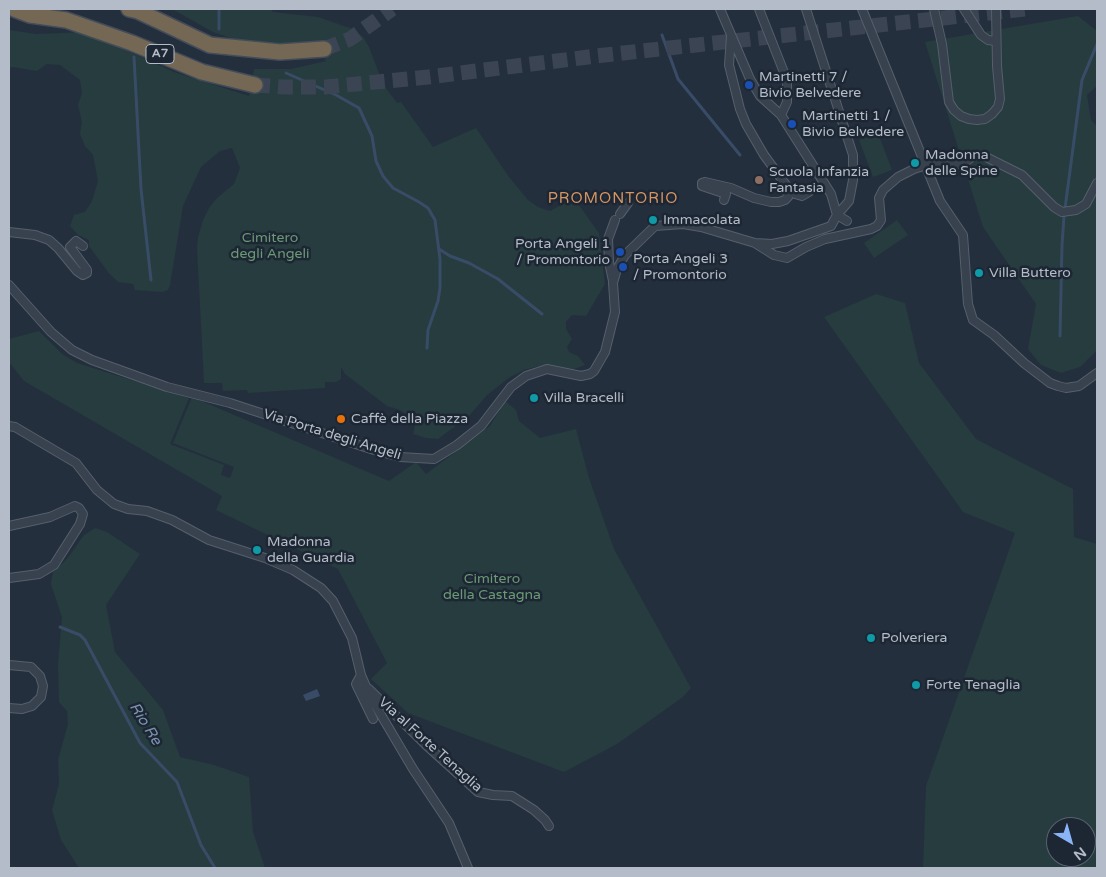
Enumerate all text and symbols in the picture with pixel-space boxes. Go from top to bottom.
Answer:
road number: A7 [146,44,174,64]
place label: Martinetti 7 / Bivio Belvedere [759,69,861,102]
marker: Martinetti 7 / Bivio Belvedere [743,79,755,91]
place label: Martinetti 1 / Bivio Belvedere [802,108,904,140]
marker: Martinetti 1 / Bivio Belvedere [786,118,798,130]
place label: Madonna delle Spine [925,147,998,180]
marker: Madonna delle Spine [909,157,921,169]
place label: Scuola Infanzia Fantasia [769,164,869,196]
marker: Scuola Infanzia Fantasia [753,174,765,186]
district label: PROMONTORIO [546,190,680,208]
place label: Immacolata [663,212,741,228]
marker: Immacolata [647,214,659,226]
park label: Cimitero degli Angeli [231,230,309,262]
place label: Porta Angeli 1 / Promontorio [515,236,610,268]
marker: Porta Angeli 1 / Promontorio [614,246,626,258]
place label: Porta Angeli 3 / Promontorio [633,251,728,284]
marker: Porta Angeli 3 / Promontorio [617,261,629,273]
place label: Villa Buttero [989,265,1071,281]
marker: Villa Buttero [973,267,985,279]
place label: Villa Bracelli [544,390,624,406]
marker: Villa Bracelli [528,392,540,404]
street label: Via Porta degli Angeli [261,406,403,464]
place label: Caffè della Piazza [351,411,468,427]
marker: Caffè della Piazza [335,413,347,425]
place label: Madonna della Guardia [267,534,355,566]
marker: Madonna della Guardia [251,544,263,556]
park label: Cimitero della Castagna [443,571,541,604]
place label: Polveriera [881,630,947,646]
marker: Polveriera [865,632,877,644]
place label: Forte Tenaglia [926,677,1020,693]
marker: Forte Tenaglia [910,679,922,691]
street label: Via al Forte Tenaglia [375,694,485,796]
water label: Rio Re [125,699,165,749]
north arrow [1046,817,1096,867]
text: N [1070,843,1090,864]

